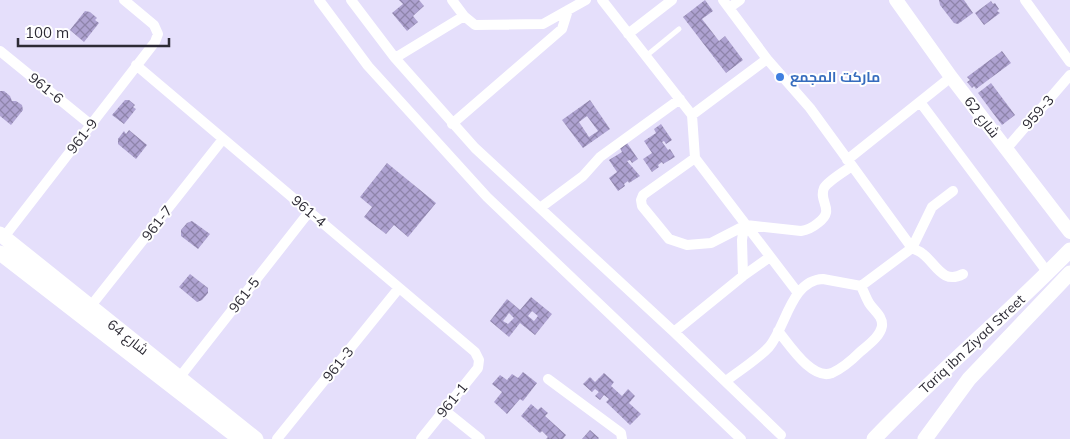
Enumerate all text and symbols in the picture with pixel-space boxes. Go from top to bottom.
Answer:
scale bar [18,15,169,47]
text: 100 m [25,23,69,42]
place label: ماركت المجمع [790,68,880,87]
street label: 961-6 [25,69,67,107]
marker: ماركت المجمع [774,71,786,83]
street label: 959-3 [1018,91,1058,133]
street label: شارع 62 [960,93,1004,141]
street label: 961-9 [63,115,101,157]
street label: 961-4 [288,191,330,231]
street label: 961-7 [138,202,176,244]
street label: 961-5 [225,274,263,316]
street label: Tariq ibn Ziyad Street [915,290,1029,398]
street label: شارع 64 [104,315,152,359]
street label: 961-3 [319,343,357,385]
street label: 961-1 [433,379,471,421]

